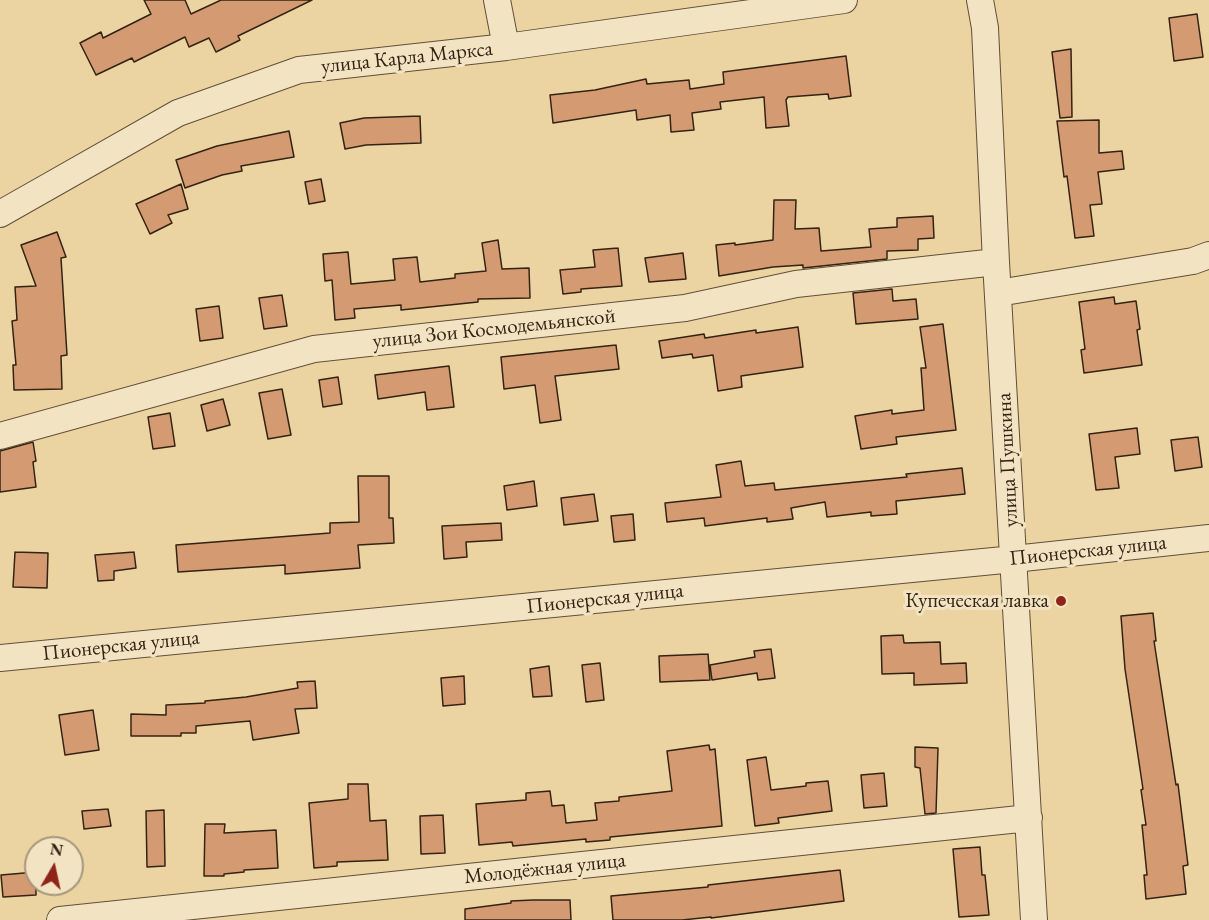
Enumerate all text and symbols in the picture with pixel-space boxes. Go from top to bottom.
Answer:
street label: улица Карла Маркса [320,36,494,80]
street label: улица Зои Космодемьянской [371,304,617,354]
street label: улица Пушкина [992,392,1024,528]
street label: Пионерская улица [1008,530,1168,572]
street label: Пионерская улица [525,578,685,620]
place label: Купеческая лавка [905,588,1049,614]
marker: Купеческая лавка [1054,594,1068,608]
street label: Пионерская улица [41,625,201,667]
north arrow [24,836,84,896]
text: N [49,838,65,861]
street label: Молодёжная улица [463,848,627,890]

